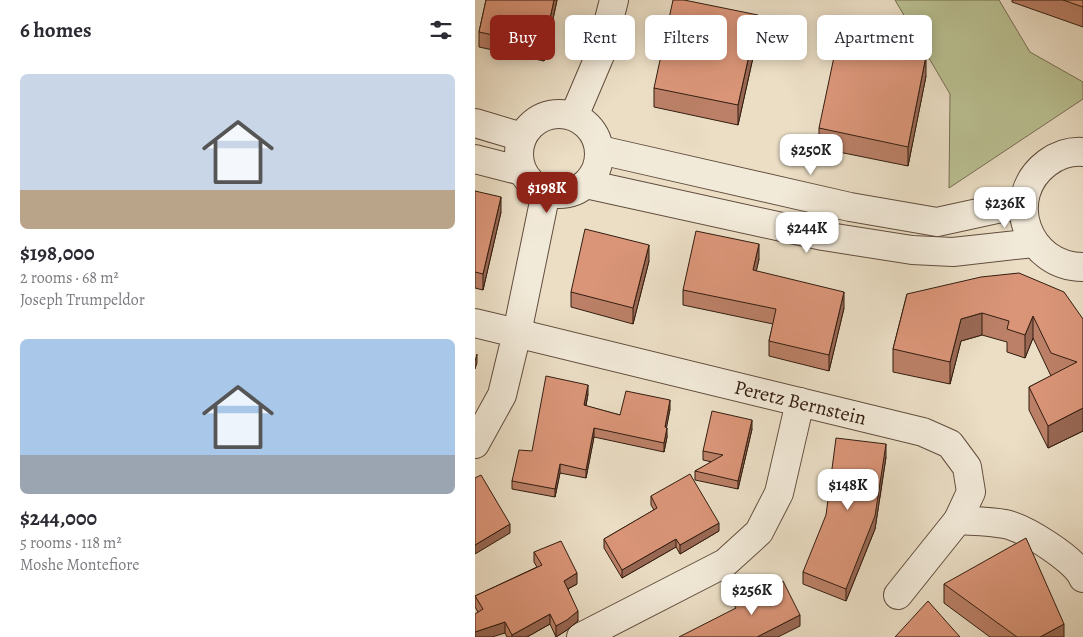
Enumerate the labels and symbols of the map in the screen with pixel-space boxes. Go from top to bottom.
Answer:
pin: $250K [776,134,846,176]
pin: $198K [512,172,582,214]
pin: $236K [970,186,1040,229]
pin: $244K [772,212,842,254]
street label: Peretz Bernstein [732,373,869,431]
pin: $148K [813,468,883,511]
pin: $256K [717,574,787,616]

